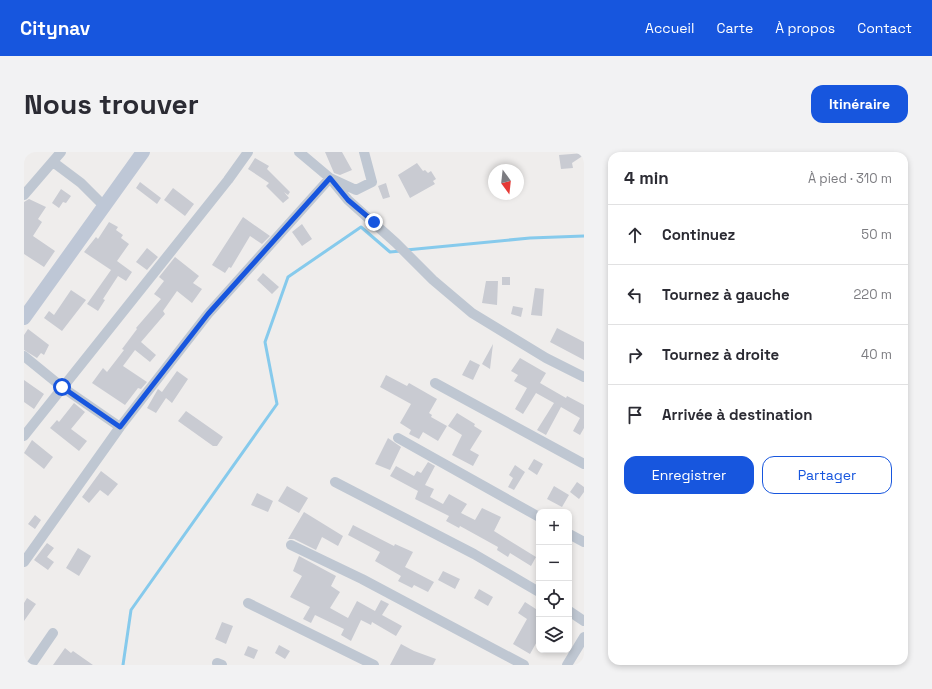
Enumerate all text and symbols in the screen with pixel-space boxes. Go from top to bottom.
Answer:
text: Citynav [20,16,90,41]
text: Accueil [645,19,694,37]
text: Carte [716,19,753,37]
text: À propos [775,19,835,37]
text: Contact [857,19,912,37]
button: Itinéraire [811,85,908,123]
text: Nous trouver [24,86,199,122]
north arrow [488,164,524,200]
text: 4 min [624,167,669,189]
text: À pied · 310 m [808,170,892,187]
route end [365,213,383,231]
icon: ahead [624,224,646,246]
text: Continuez [662,225,735,244]
text: 50 m [861,226,892,243]
icon: left [624,284,646,306]
text: Tournez à gauche [662,285,790,304]
text: 220 m [853,286,892,303]
icon: right [624,344,646,366]
text: Tournez à droite [662,345,779,364]
text: 40 m [861,346,892,363]
route start [53,378,71,396]
icon: arrive [624,404,646,426]
text: Arrivée à destination [662,405,812,424]
button: Enregistrer [624,456,754,494]
button: Partager [762,456,892,494]
map controls [536,509,572,653]
button: + [536,509,572,545]
button: − [536,545,572,581]
button: locate [536,581,572,617]
button: layers [536,617,572,653]

